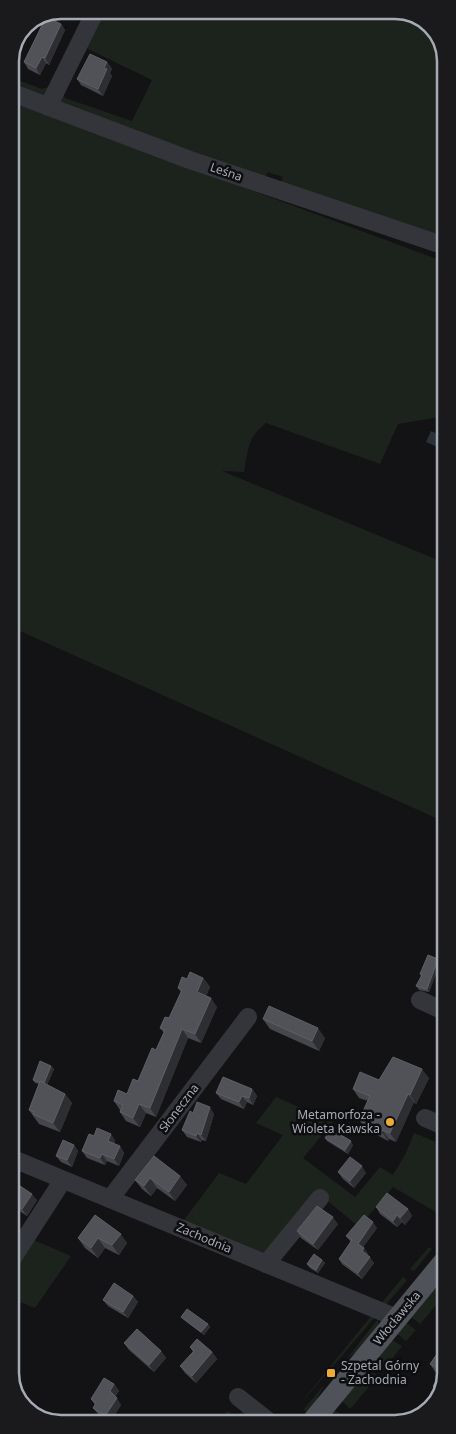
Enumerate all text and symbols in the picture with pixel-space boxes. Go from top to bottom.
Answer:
street label: Leśna [208,158,245,185]
street label: Słoneczna [155,1080,202,1135]
place label: Metamorfoza - Wioleta Kawska [292,1106,380,1137]
marker: Metamorfoza - Wioleta Kawska [384,1116,396,1128]
street label: Zachodnia [174,1218,235,1257]
street label: Włocławska [369,1287,424,1348]
place label: Szpetal Górny - Zachodnia [341,1357,420,1388]
marker: Szpetal Górny - Zachodnia [325,1367,337,1379]

